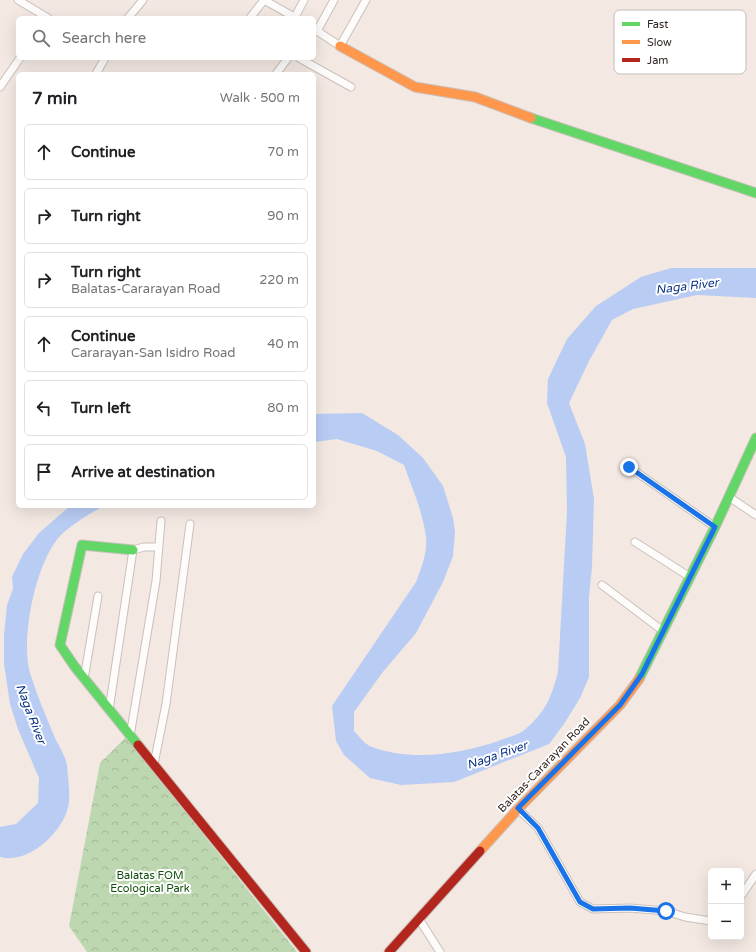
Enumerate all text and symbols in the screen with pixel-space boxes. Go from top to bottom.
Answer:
legend [614,10,746,74]
search box [16,16,316,60]
text: Fast [647,18,668,31]
icon: search [30,27,52,49]
text: Search here [62,29,146,47]
text: Slow [647,36,672,49]
text: Jam [647,54,668,67]
text: 7 min [32,88,77,109]
text: Walk · 500 m [220,90,300,106]
icon: ahead [33,141,55,163]
text: Continue [71,143,135,161]
text: 70 m [267,144,299,160]
icon: right [33,205,55,227]
text: Turn right [71,207,141,225]
text: 90 m [267,208,299,224]
text: Turn right [71,263,141,281]
icon: right [33,269,55,291]
text: 220 m [259,272,299,288]
water label: Naga River [655,275,721,297]
text: Balatas-Cararayan Road [71,281,221,297]
text: Continue [71,327,135,345]
icon: ahead [33,333,55,355]
text: 40 m [267,336,299,352]
text: Cararayan-San Isidro Road [71,345,236,361]
icon: left [33,397,55,419]
text: Turn left [71,399,131,417]
text: 80 m [267,400,299,416]
route end [620,458,638,476]
icon: arrive [33,461,55,483]
text: Arrive at destination [71,463,215,481]
water label: Naga River [13,682,49,747]
street label: Balatas-Cararayan Road [495,715,593,815]
water label: Naga River [465,738,530,772]
map controls [708,868,744,940]
button: + [708,868,744,904]
park label: Balatas FOM Ecological Park [110,869,190,895]
route start [657,902,675,920]
button: − [708,904,744,940]

